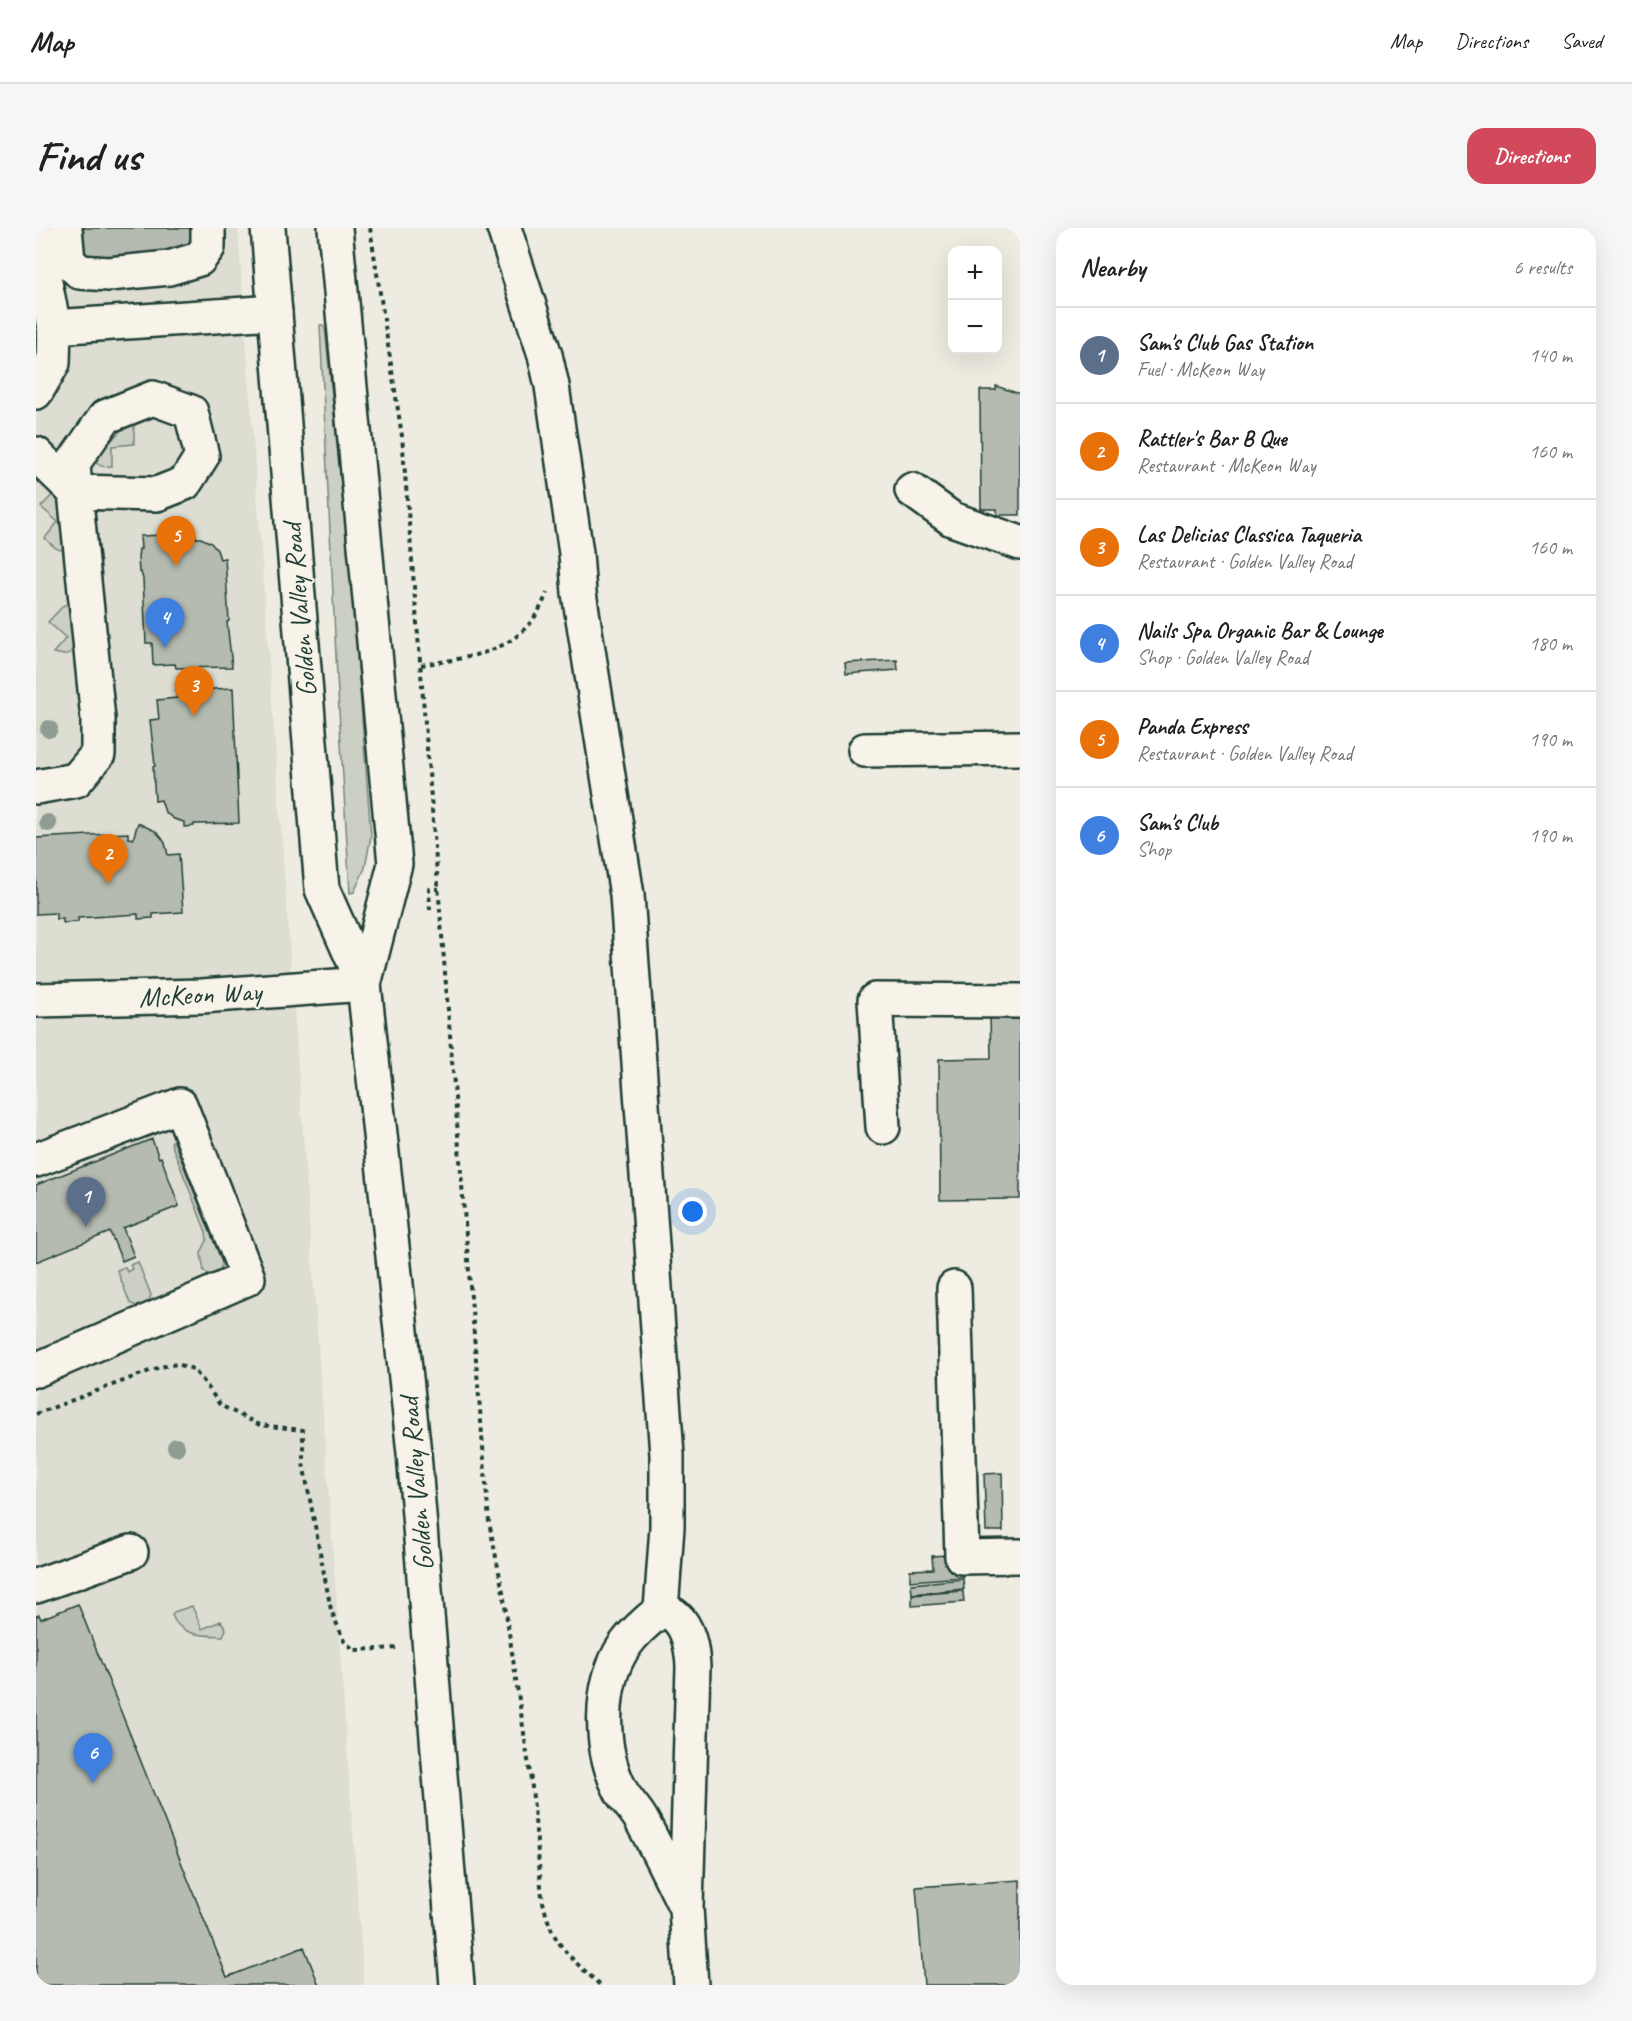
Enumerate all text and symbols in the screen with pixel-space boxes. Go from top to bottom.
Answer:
text: Map [30,24,73,59]
text: Map [1390,28,1422,54]
text: Directions [1455,28,1528,54]
text: Saved [1561,28,1602,54]
button: Directions [1467,128,1596,184]
text: Find us [36,130,141,183]
map controls [948,246,1002,354]
button: + [948,246,1002,300]
text: Nearby [1080,251,1145,284]
text: 6 results [1513,255,1572,280]
button: − [948,300,1002,354]
text: Sam's Club Gas Station [1137,329,1313,357]
text: 1 [1095,343,1104,368]
text: 140 m [1529,343,1572,368]
text: Fuel · McKeon Way [1137,357,1264,382]
text: Rattler's Bar B Que [1137,425,1287,453]
text: 2 [1095,439,1104,464]
text: 160 m [1529,439,1572,464]
text: Restaurant · McKeon Way [1137,453,1315,478]
pin: 5 [156,516,196,566]
street label: Golden Valley Road [274,518,324,698]
text: Las Delicias Classica Taqueria [1137,521,1361,549]
text: 3 [1095,535,1104,560]
text: 160 m [1529,535,1572,560]
text: Restaurant · Golden Valley Road [1137,549,1352,574]
pin: 4 [146,598,184,648]
text: Nails Spa Organic Bar & Lounge [1137,617,1383,645]
text: 4 [1095,631,1104,656]
text: 180 m [1529,631,1572,656]
text: Shop · Golden Valley Road [1137,645,1309,670]
pin: 3 [174,666,214,716]
text: Panda Express [1137,713,1248,741]
text: 5 [1095,727,1104,752]
text: 190 m [1529,727,1572,752]
text: Restaurant · Golden Valley Road [1137,741,1352,766]
text: Sam's Club [1137,809,1218,837]
text: 6 [1095,823,1104,848]
text: 190 m [1529,823,1572,848]
pin: 2 [88,834,128,884]
text: Shop [1137,837,1171,862]
street label: McKeon Way [138,973,265,1015]
pin: 1 [67,1178,106,1227]
your location [678,1197,707,1226]
street label: Golden Valley Road [391,1392,441,1572]
pin: 6 [74,1734,112,1783]

